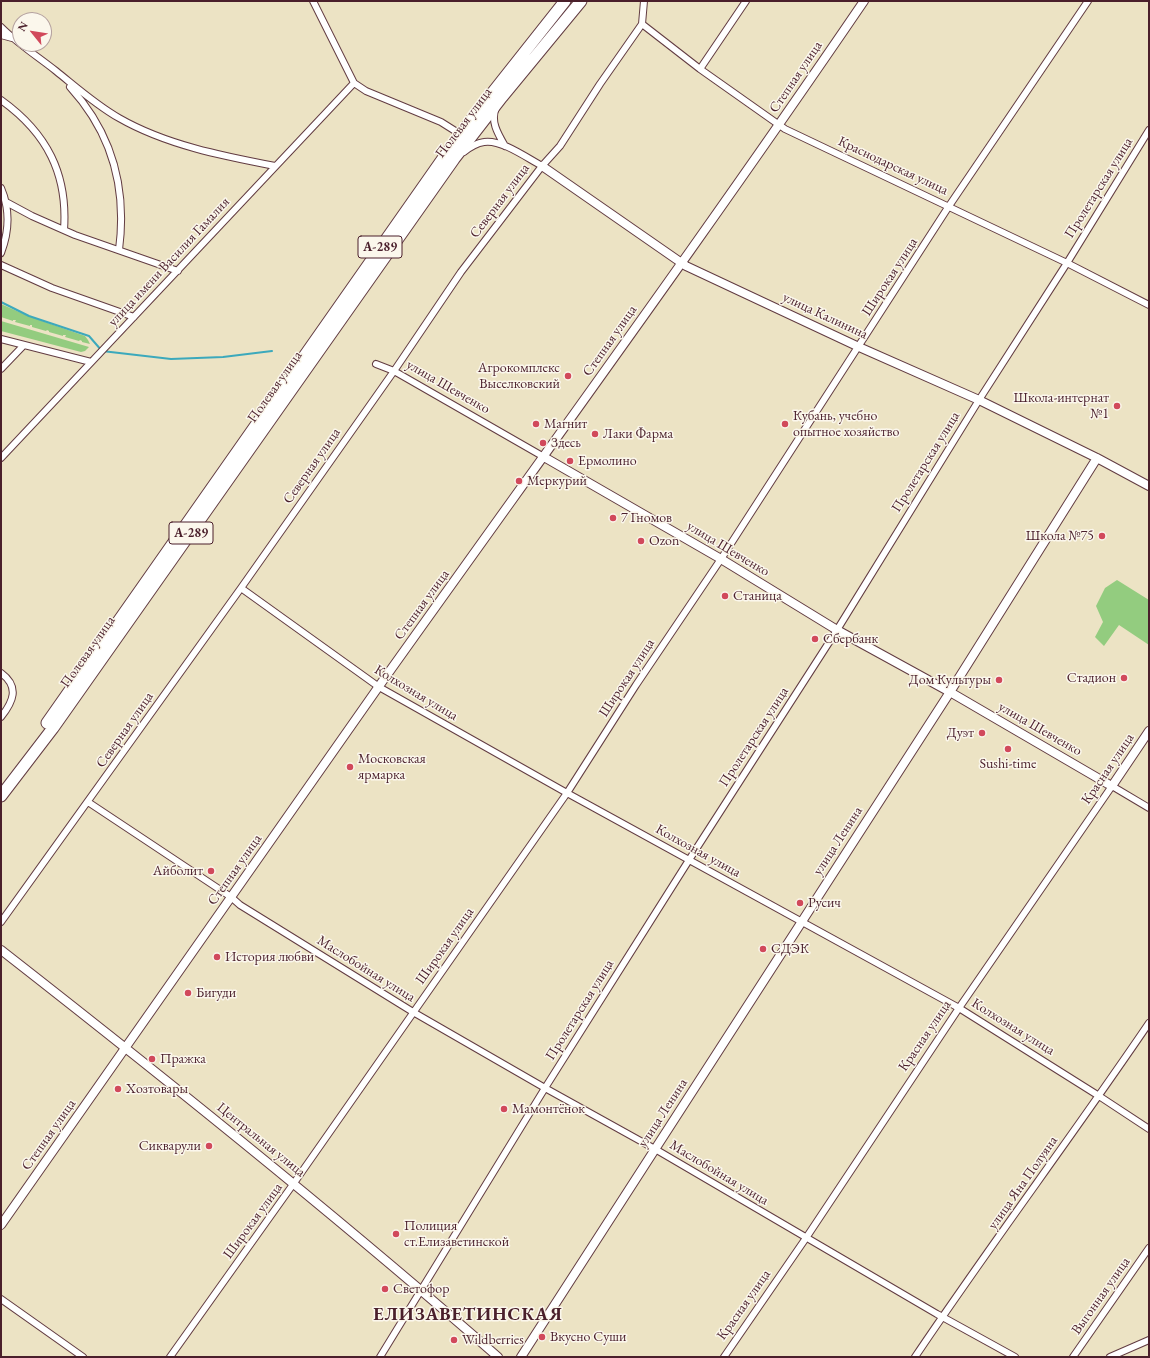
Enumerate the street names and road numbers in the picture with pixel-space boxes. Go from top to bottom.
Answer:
street label: Степная улица [766,38,826,116]
street label: Полевая улица [432,85,496,161]
street label: Краснодарская улица [835,133,951,199]
street label: Пролетарская улица [1061,135,1137,241]
street label: Северная улица [467,161,533,241]
street label: улица имени Василия Гамалия [105,194,233,330]
street label: Широкая улица [858,235,922,319]
road number: А-289 [358,236,402,258]
street label: улица Калинина [780,289,870,343]
street label: Степная улица [579,302,641,380]
street label: Полевая улица [244,348,306,426]
street label: улица Шевченко [403,356,493,418]
street label: Пролетарская улица [888,409,964,515]
street label: Северная улица [280,425,344,507]
street label: улица Шевченко [684,518,772,580]
road number: А-289 [169,522,213,544]
street label: Степная улица [391,567,453,643]
street label: Полевая улица [57,613,119,691]
street label: Широкая улица [595,636,659,720]
street label: Колхозная улица [371,661,461,725]
street label: Пролетарская улица [715,684,793,790]
street label: Северная улица [93,689,157,771]
street label: улица Шевченко [995,698,1085,760]
street label: Красная улица [1078,730,1138,808]
street label: улица Ленина [810,804,866,878]
street label: Колхозная улица [653,821,743,881]
street label: Степная улица [204,831,266,909]
street label: Широкая улица [412,904,478,988]
street label: Маслобойная улица [314,932,418,1006]
street label: Пролетарская улица [542,957,618,1063]
street label: Колхозная улица [968,995,1058,1059]
street label: Красная улица [895,997,955,1075]
street label: улица Ленина [635,1076,691,1150]
street label: Степная улица [18,1096,80,1174]
street label: Центральная улица [213,1099,309,1181]
street label: улица Яна Полуяна [985,1133,1061,1233]
street label: Маслобойная улица [666,1137,772,1209]
street label: Широкая улица [220,1180,286,1262]
street label: Выгонная улица [1068,1254,1134,1338]
street label: Красная улица [714,1267,774,1343]

